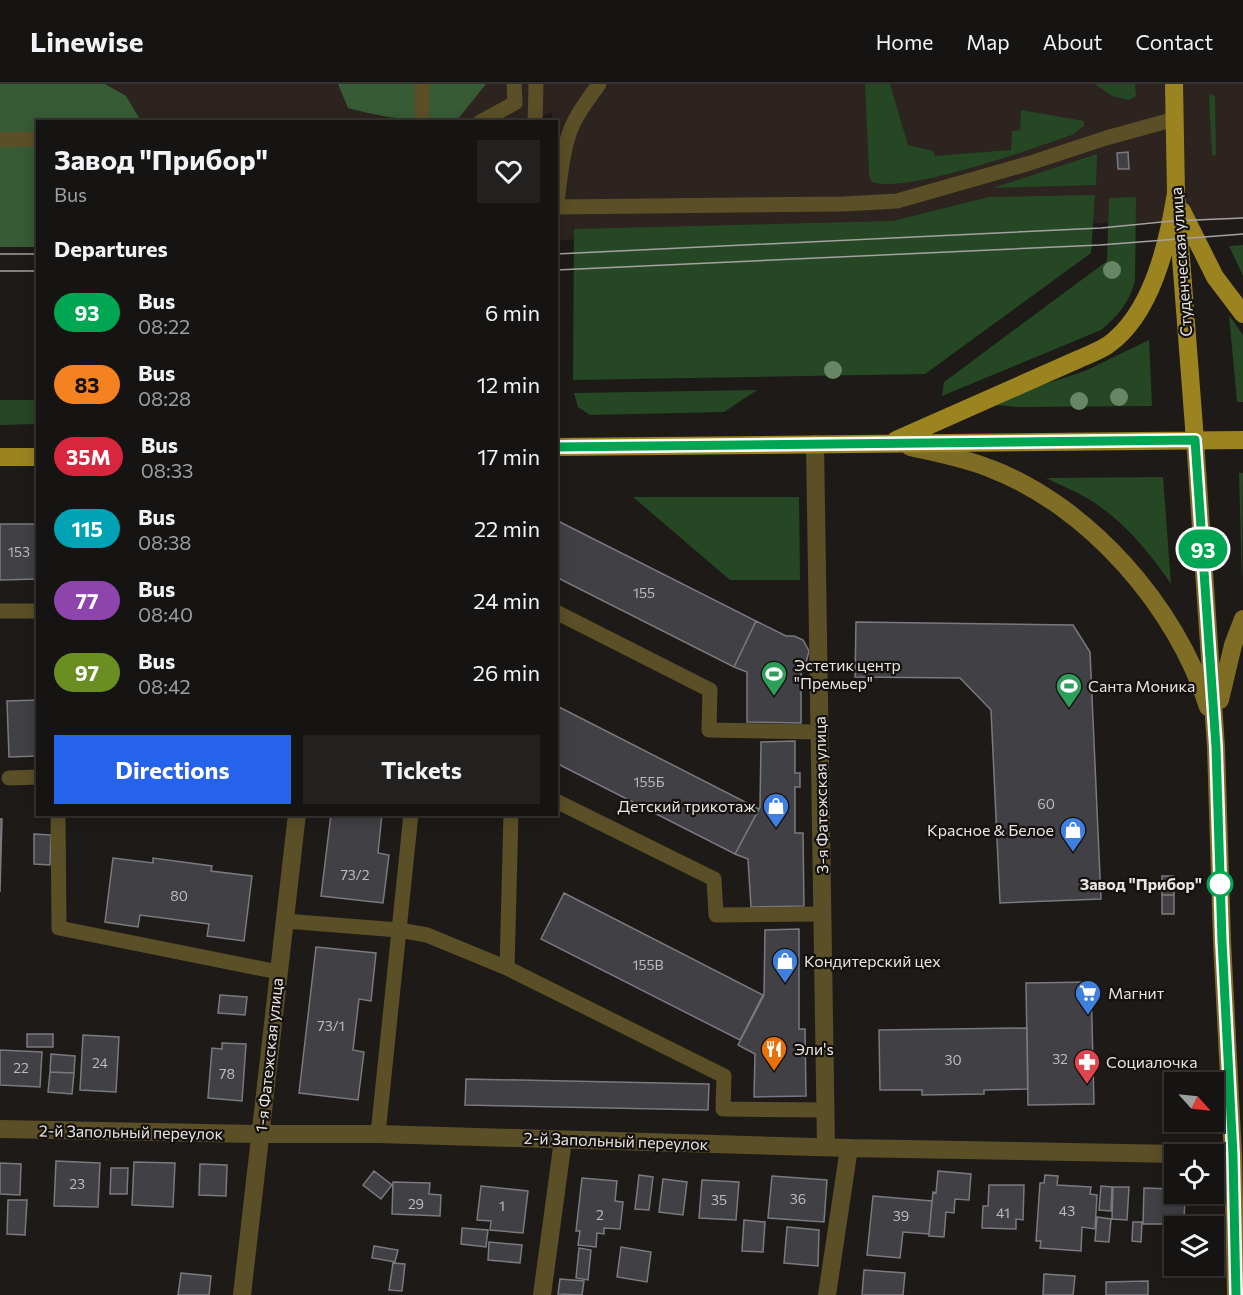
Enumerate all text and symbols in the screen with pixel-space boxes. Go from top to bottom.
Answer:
text: Linewise [30,24,143,58]
text: Home [876,29,933,54]
text: Map [966,29,1010,54]
text: About [1043,29,1102,54]
text: Contact [1135,29,1213,54]
button: heart [477,140,540,203]
text: Завод "Прибор" [54,142,268,176]
text: Bus [54,182,87,206]
street label: Студенческая улица [1166,187,1195,337]
text: Departures [54,235,168,262]
text: Bus [138,287,175,314]
text: 6 min [485,299,540,326]
text: 93 [74,300,100,325]
text: 08:22 [138,314,190,338]
text: Bus [138,359,175,386]
text: 12 min [477,371,540,398]
text: 83 [74,372,100,397]
text: 08:28 [138,386,191,410]
text: Bus [141,431,178,458]
text: 17 min [477,443,540,470]
text: 35М [66,444,111,469]
text: 08:33 [141,458,193,482]
text: Bus [138,503,175,530]
text: 22 min [474,515,540,542]
text: 115 [71,516,103,541]
text: 08:38 [138,530,191,554]
line badge: 93 [1176,530,1230,568]
text: 93 [1190,537,1216,562]
house number: 153 [8,543,30,560]
text: Bus [138,575,175,602]
house number: 155 [633,584,655,601]
text: 24 min [473,587,540,614]
text: 77 [75,588,99,613]
text: 08:40 [138,602,193,626]
text: Bus [138,647,175,674]
place label: Эстетик центр "Премьер" [794,655,901,692]
text: 26 min [473,659,540,686]
sports icon: Эстетик центр "Премьер" [759,659,789,697]
text: 97 [75,660,99,685]
sports icon: Санта Моника [1054,671,1084,709]
text: 08:42 [138,674,191,698]
place label: Санта Моника [1088,676,1195,695]
street label: 3-я Фатежская улица [810,716,831,874]
button: Directions [54,735,291,804]
button: Tickets [303,735,540,804]
house number: 155Б [634,773,665,790]
shop icon: Детский трикотаж [761,791,791,829]
house number: 60 [1037,795,1055,812]
place label: Детский трикотаж [618,796,756,815]
shop icon: Красное & Белое [1058,815,1088,853]
place label: Красное & Белое [927,820,1054,839]
house number: 73/2 [340,866,370,883]
marker: Завод "Прибор" [1207,871,1233,897]
place label: Завод "Прибор" [1080,874,1202,893]
house number: 80 [170,887,188,904]
shop icon: Кондитерский цех [770,946,800,984]
place label: Кондитерский цех [804,951,941,970]
house number: 155В [632,956,664,973]
street label: 1-я Фатежская улица [251,977,286,1133]
supermarket icon: Магнит [1073,978,1103,1016]
place label: Магнит [1108,983,1165,1002]
house number: 73/1 [317,1017,345,1034]
restaurant icon: Эли's [759,1034,789,1072]
place label: Эли's [794,1039,834,1058]
pharmacy icon: Социалочка [1072,1047,1102,1085]
house number: 32 [1052,1050,1068,1067]
house number: 30 [944,1051,962,1068]
place label: Социалочка [1106,1052,1197,1071]
house number: 24 [92,1054,109,1071]
house number: 22 [13,1059,29,1076]
house number: 78 [219,1065,235,1082]
north arrow [1164,1072,1224,1132]
map controls [1164,1072,1224,1276]
street label: 2-й Запольный переулок [39,1120,224,1143]
street label: 2-й Запольный переулок [523,1128,709,1153]
button: locate [1164,1144,1224,1204]
house number: 23 [69,1175,85,1192]
house number: 36 [790,1190,806,1207]
house number: 35 [711,1191,727,1208]
house number: 29 [408,1195,424,1212]
house number: 1 [499,1197,505,1214]
house number: 43 [1059,1202,1075,1219]
house number: 41 [996,1204,1010,1221]
house number: 2 [596,1206,604,1223]
house number: 39 [893,1207,909,1224]
button: layers [1164,1216,1224,1276]

